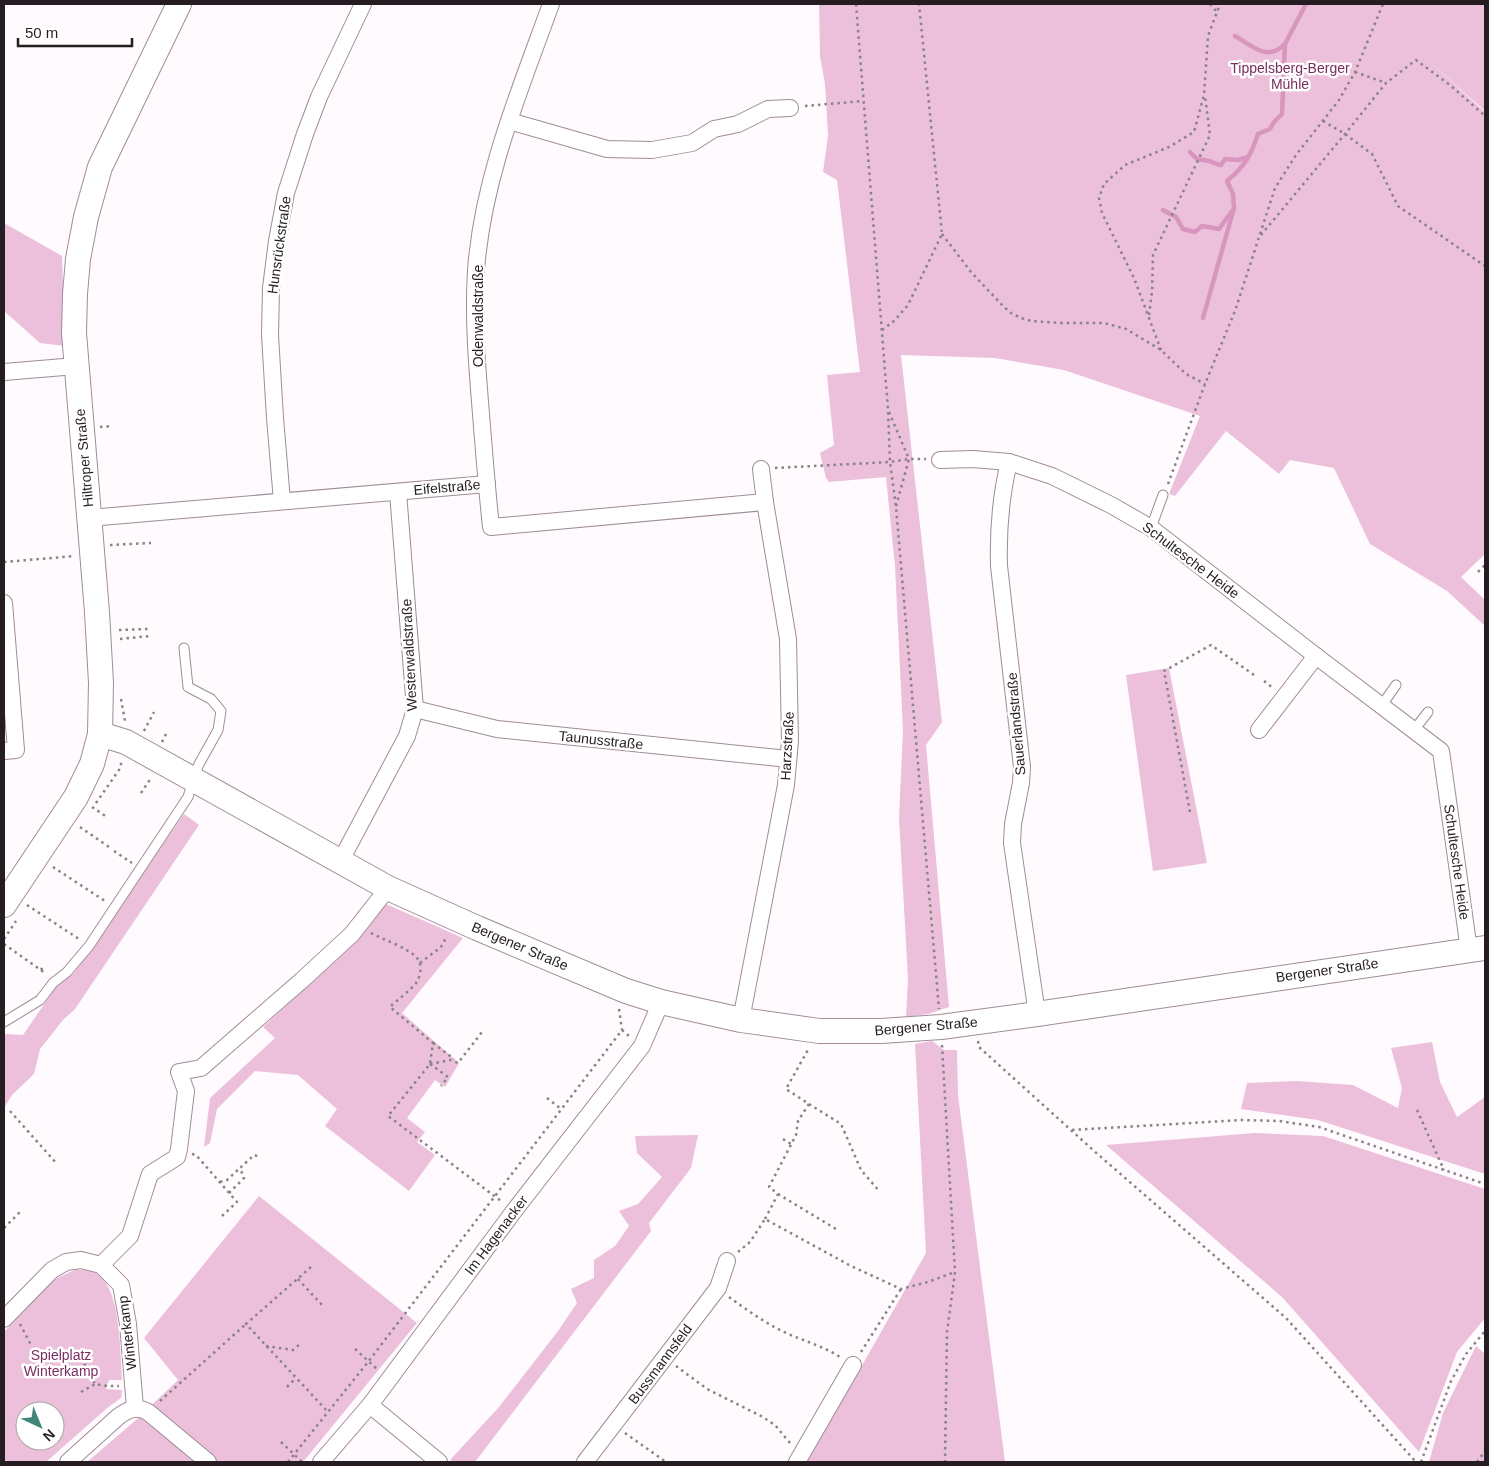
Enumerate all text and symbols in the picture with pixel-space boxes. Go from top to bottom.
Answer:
scale bar [18,15,131,47]
text: 50 m [25,24,58,41]
park label: Tippelsberg-Berger Mühle [1230,60,1350,92]
street label: Hunsrückstraße [264,195,294,295]
street label: Odenwaldstraße [470,264,486,367]
street label: Hiltroper Straße [72,408,96,508]
street label: Eifelstraße [413,476,481,498]
street label: Schultesche Heide [1140,518,1243,602]
street label: Westerwaldstraße [398,598,420,712]
street label: Sauerlandstraße [1004,672,1028,776]
street label: Harzstraße [777,711,797,781]
street label: Taunusstraße [558,728,644,752]
street label: Schultesche Heide [1441,803,1473,921]
street label: Bergener Straße [469,918,571,974]
street label: Bergener Straße [1275,955,1380,985]
street label: Bergener Straße [874,1014,978,1038]
street label: Im Hagenacker [461,1192,531,1278]
street label: Winterkamp [114,1295,139,1371]
street label: Bussmannsfeld [625,1321,695,1407]
park label: Spielplatz Winterkamp [24,1347,99,1379]
north arrow [15,1401,65,1451]
text: N [40,1426,58,1445]

